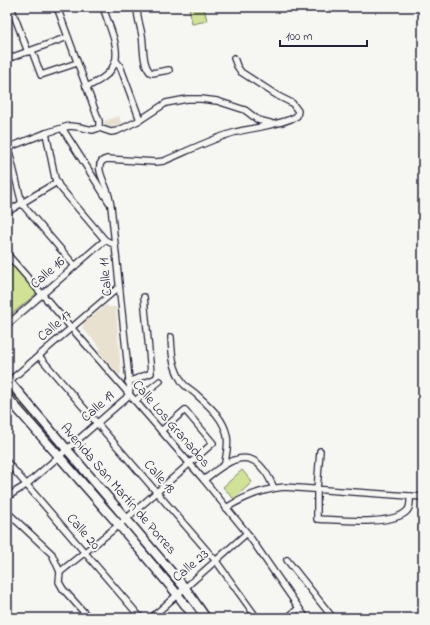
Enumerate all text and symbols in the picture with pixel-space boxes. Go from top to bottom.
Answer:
scale bar [280,22,367,48]
text: 100 m [286,28,313,46]
street label: Calle 16 [26,252,70,294]
street label: Calle 11 [93,256,118,297]
street label: Calle 17 [33,305,77,347]
street label: Calle Los Granados [127,376,215,472]
street label: Calle 19 [77,386,120,428]
street label: Avenida San Martín de Porres [55,419,181,559]
street label: Calle 18 [138,455,180,499]
street label: Calle 20 [61,509,105,555]
street label: Calle 23 [168,544,214,588]

